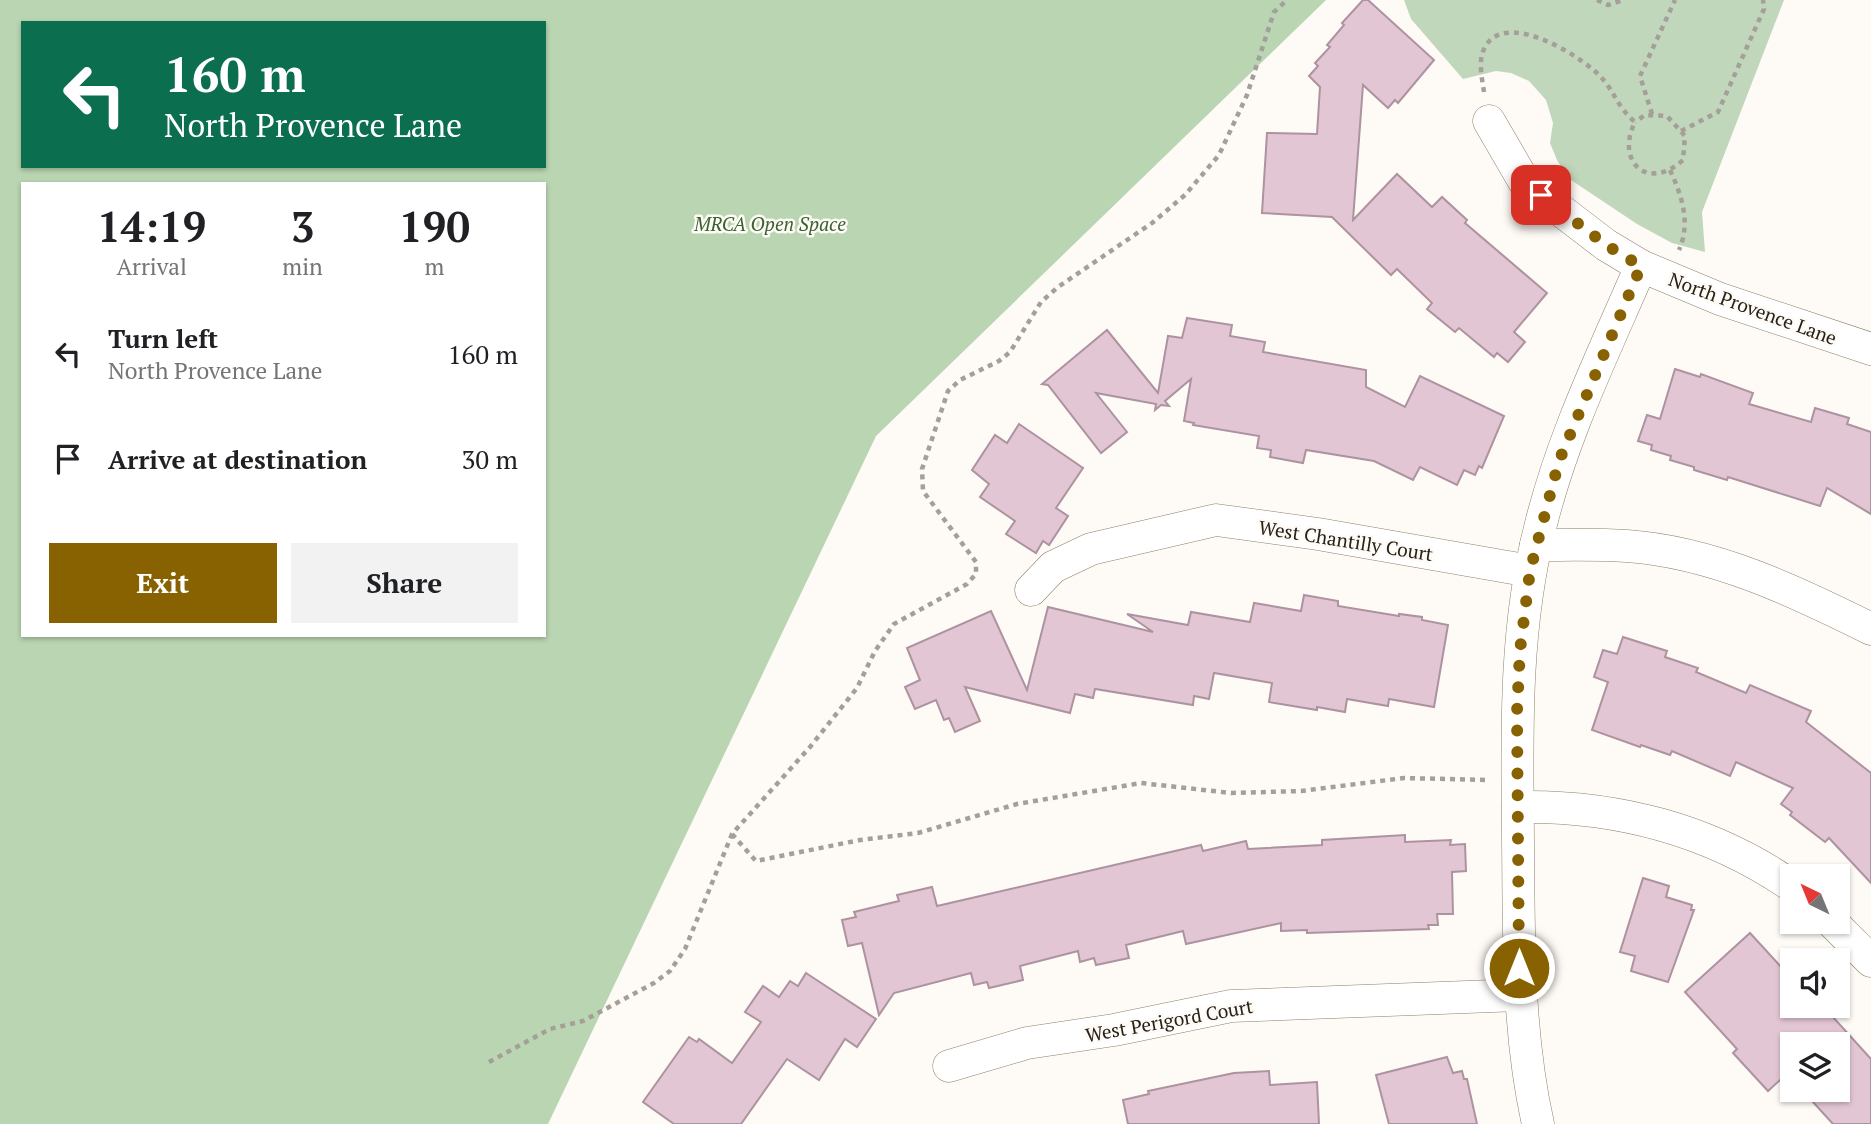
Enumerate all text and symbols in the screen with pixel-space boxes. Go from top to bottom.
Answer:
text: 160 m [164,41,306,106]
icon: left [49,49,140,140]
text: North Provence Lane [164,104,462,146]
pin [1511,165,1571,225]
icon: arrive [1522,176,1560,214]
text: 14:19 [97,198,206,254]
text: 3 [291,198,314,254]
text: 190 [399,198,470,254]
park label: MRCA Open Space [693,211,846,236]
text: Arrival [116,251,187,282]
text: min [282,251,323,282]
text: m [424,251,444,282]
street label: North Provence Lane [1666,266,1840,350]
text: Turn left [108,321,218,355]
icon: left [49,335,87,373]
text: 160 m [448,337,518,371]
text: North Provence Lane [108,355,322,386]
icon: arrive [49,440,87,478]
text: Arrive at destination [108,442,367,476]
text: 30 m [462,442,518,476]
street label: West Chantilly Court [1257,514,1435,566]
button: Exit [49,543,277,623]
button: Share [291,543,518,623]
north arrow [1780,864,1850,934]
map controls [1780,864,1850,1102]
position arrow [1482,931,1556,1005]
button: sound [1780,948,1850,1018]
street label: West Perigord Court [1083,993,1255,1047]
button: layers [1780,1032,1850,1102]

